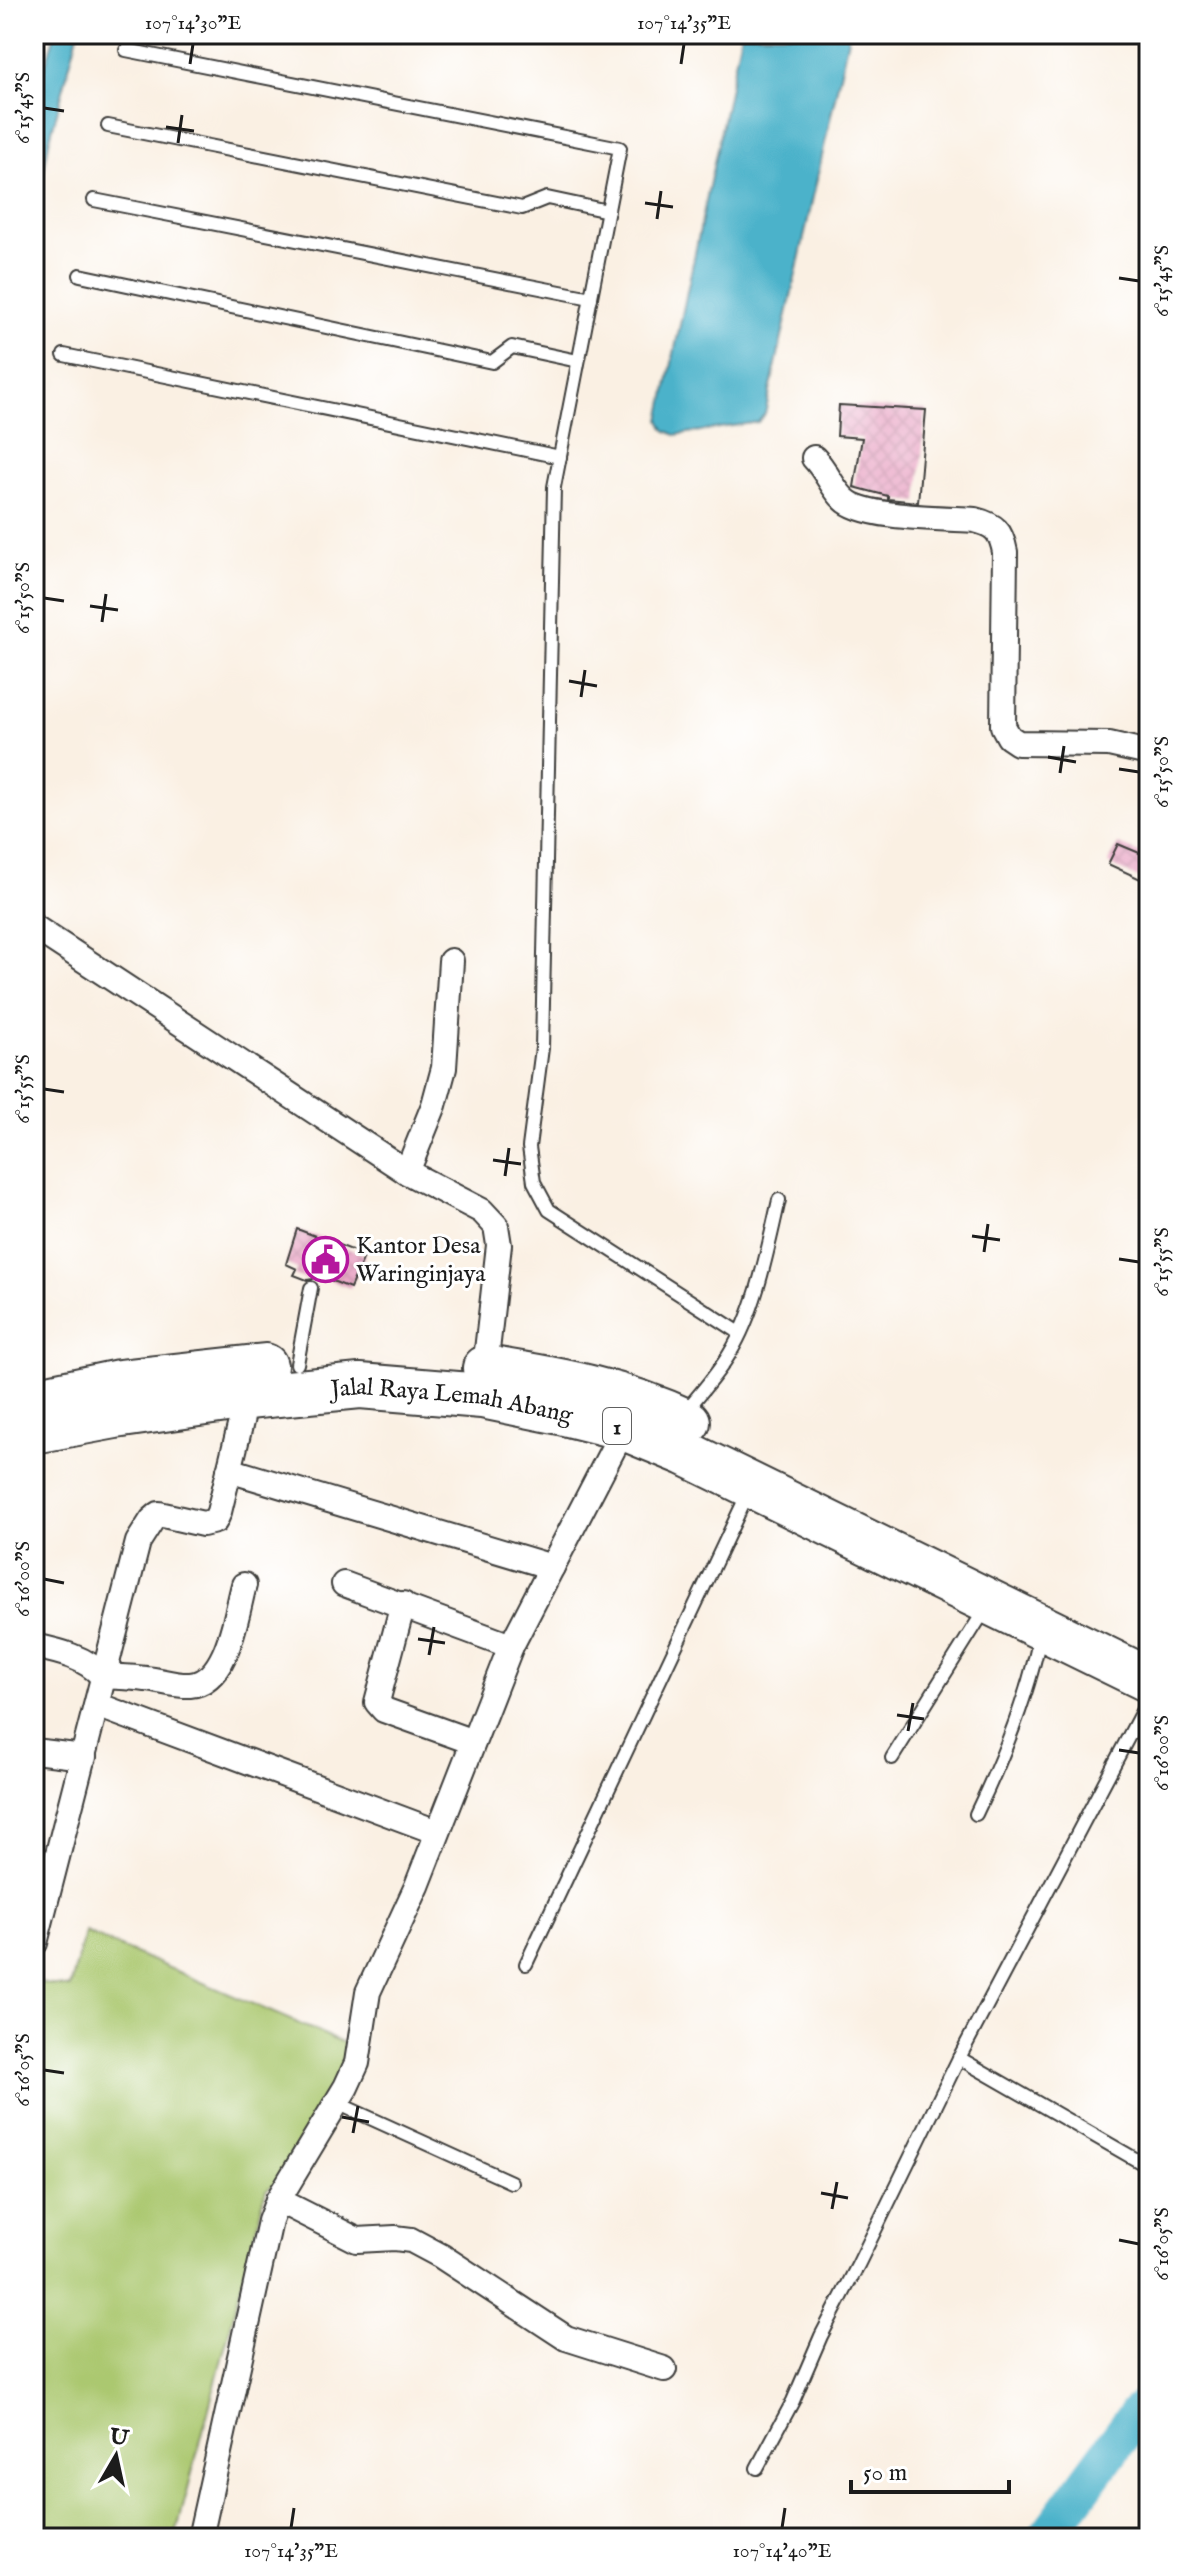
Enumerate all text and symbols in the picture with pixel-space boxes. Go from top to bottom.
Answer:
text: 107°14'30"E [145,11,242,36]
text: 107°14'35"E [637,11,731,36]
text: 6°15'45"S [11,72,36,144]
text: 6°15'45"S [1150,245,1175,317]
text: 6°15'50"S [11,562,36,634]
text: 6°15'50"S [1150,736,1175,808]
text: 6°15'55"S [11,1054,36,1124]
text: 6°15'55"S [1150,1227,1175,1297]
place label: Kantor Desa Waringinjaya [356,1231,486,1290]
public building icon: Kantor Desa Waringinjaya [301,1235,349,1283]
street label: Jalal Raya Lemah Abang [326,1372,577,1432]
road number: 1 [603,1408,631,1444]
text: 6°16'00"S [11,1541,36,1617]
text: 6°16'00"S [1150,1715,1175,1791]
text: 6°16'05"S [11,2033,36,2107]
text: 6°16'05"S [1150,2207,1175,2281]
north arrow [76,2416,156,2496]
text: U [106,2423,132,2454]
scale bar [851,2444,1009,2494]
text: 50 m [863,2458,907,2489]
text: 107°14'35"E [244,2539,338,2564]
text: 107°14'40"E [732,2539,832,2564]

